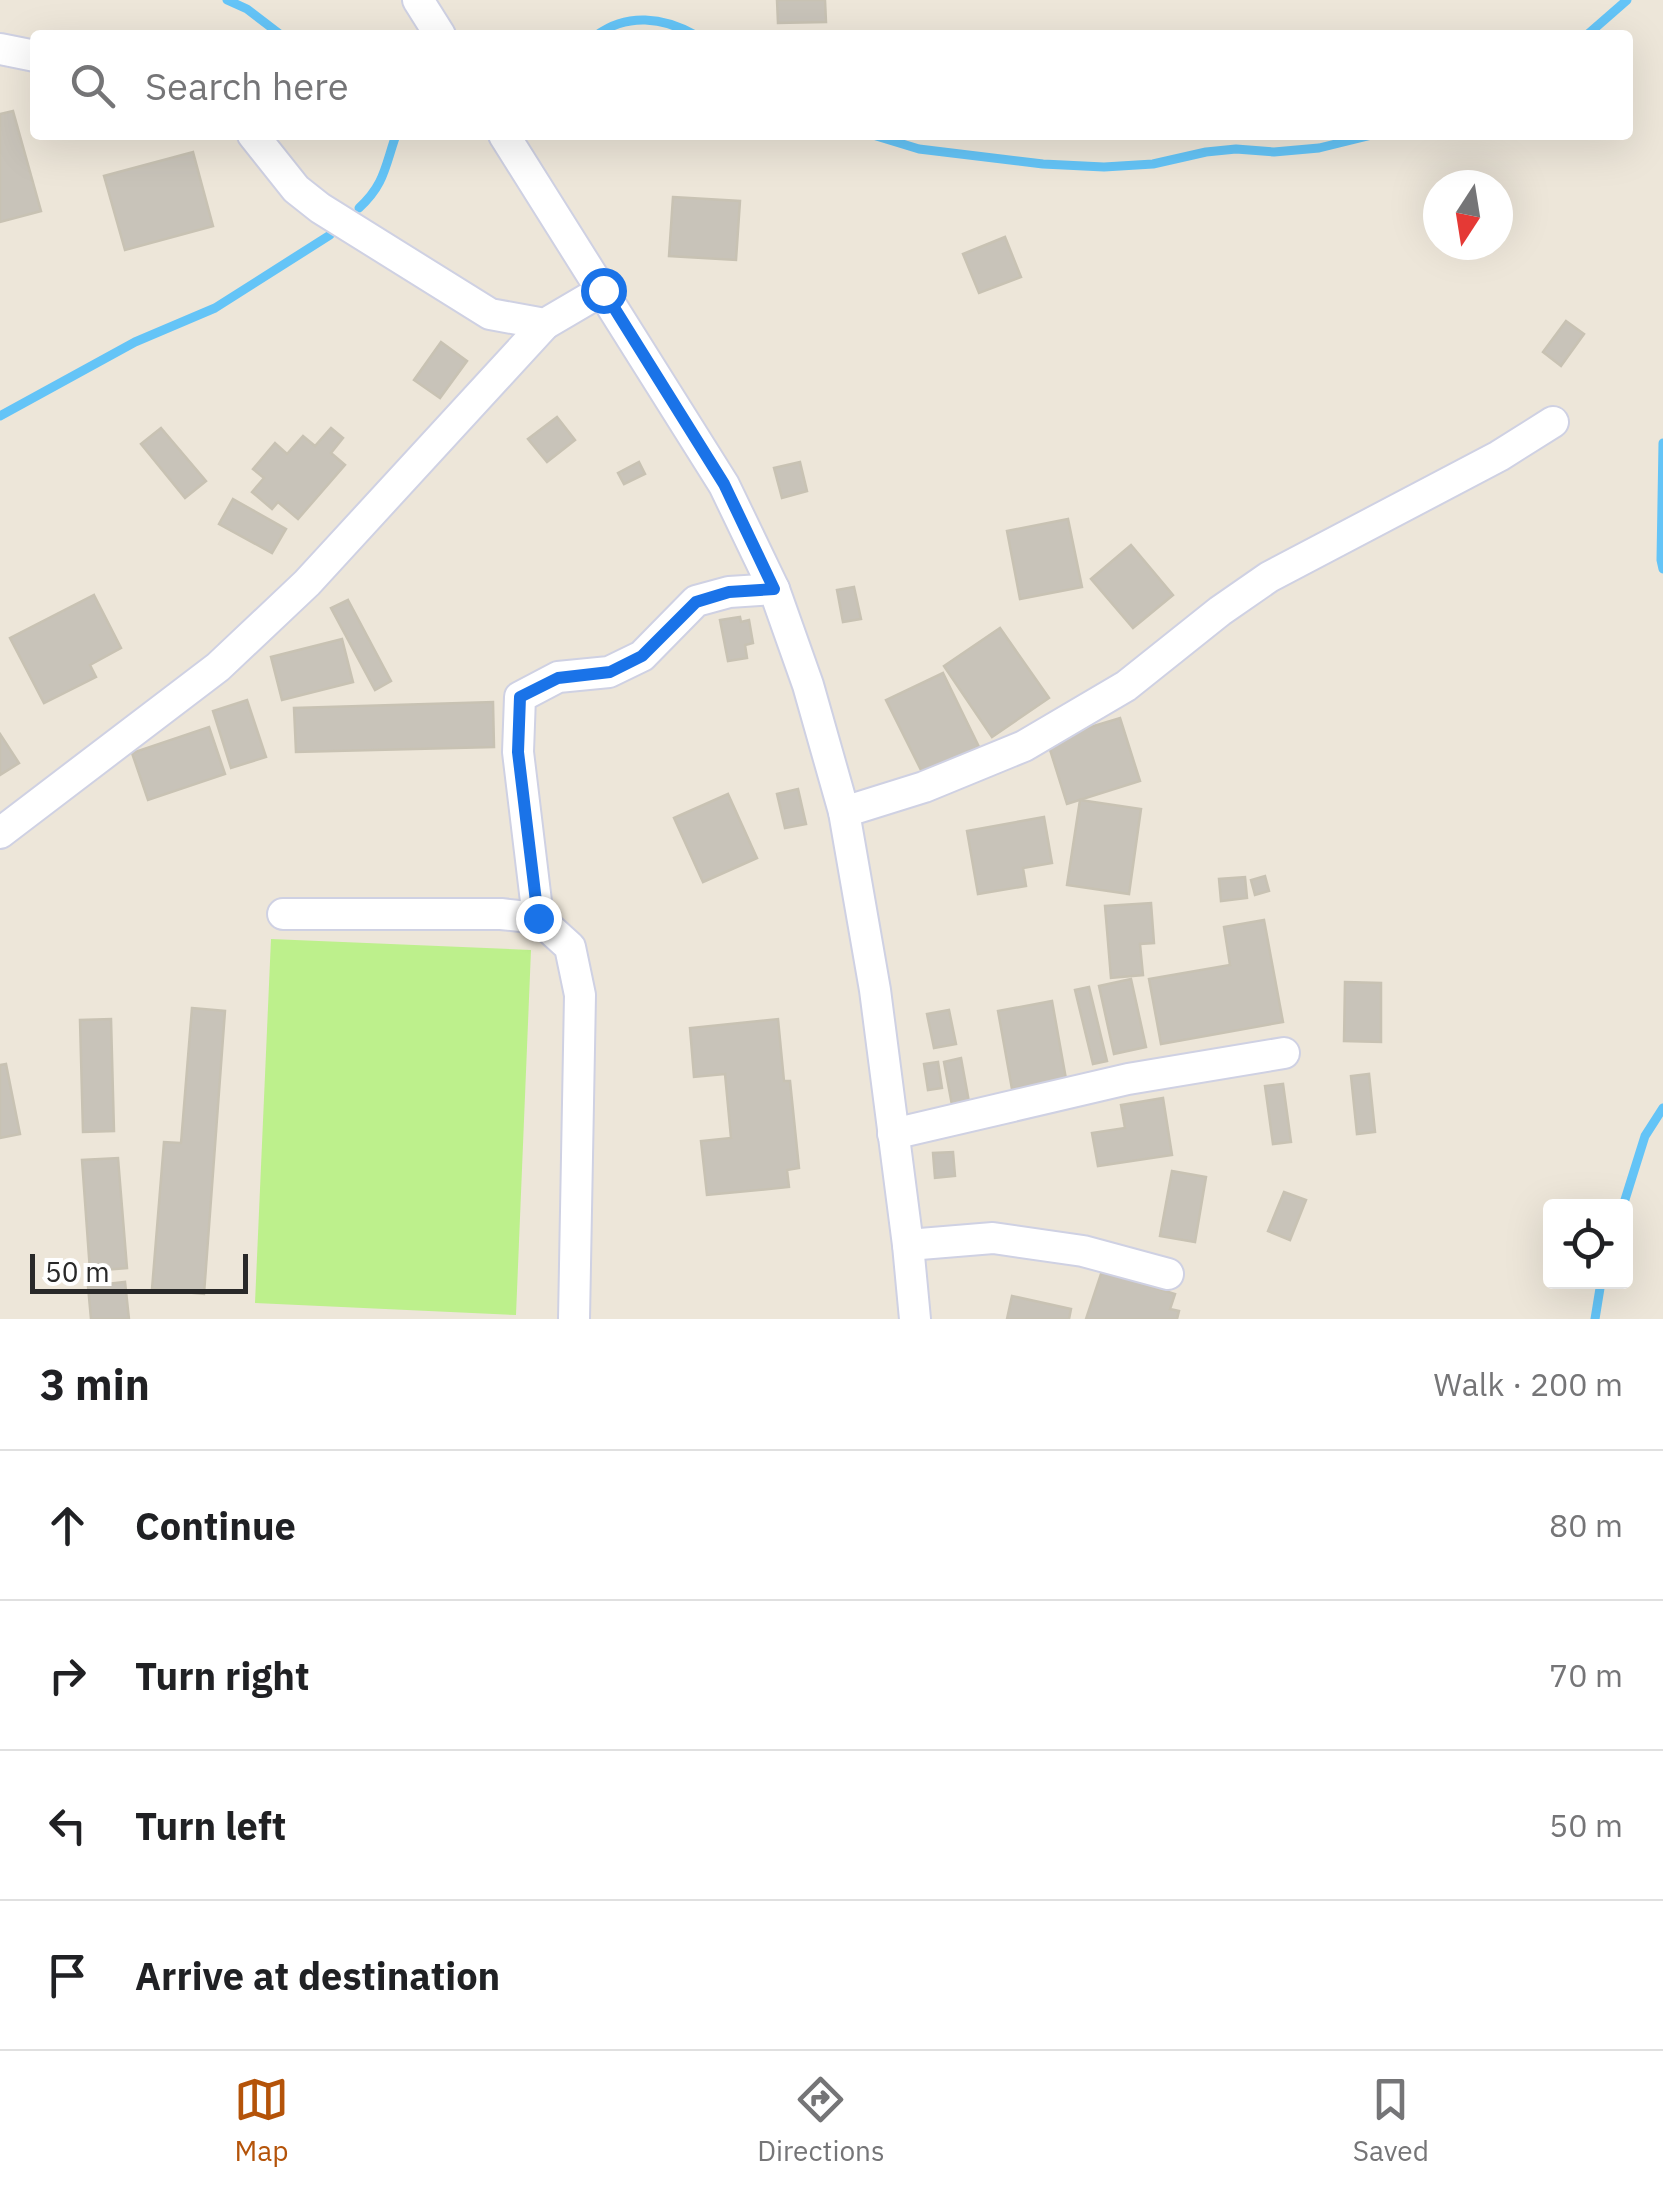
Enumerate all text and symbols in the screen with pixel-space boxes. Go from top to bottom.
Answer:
search box [30,30,1633,140]
icon: search [65,58,120,113]
text: Search here [145,61,349,110]
north arrow [1423,170,1513,260]
route start [581,268,627,314]
route end [516,896,562,942]
map controls [1543,1199,1633,1289]
button: locate [1543,1199,1633,1289]
scale bar [30,1249,248,1294]
text: 50 m [45,1253,110,1290]
text: 3 min [40,1357,150,1412]
text: Walk · 200 m [1434,1363,1623,1405]
icon: ahead [40,1498,95,1553]
text: Continue [135,1501,296,1550]
text: 80 m [1549,1504,1623,1546]
icon: right [40,1648,95,1703]
text: Turn right [135,1651,310,1700]
text: 70 m [1549,1654,1623,1696]
icon: left [40,1798,95,1853]
text: Turn left [135,1801,286,1850]
text: 50 m [1549,1804,1623,1846]
icon: arrive [40,1948,95,2003]
text: Arrive at destination [135,1951,500,2000]
tab: Map [234,2072,289,2169]
tab: Directions [757,2072,885,2169]
tab: Saved [1353,2072,1429,2169]

